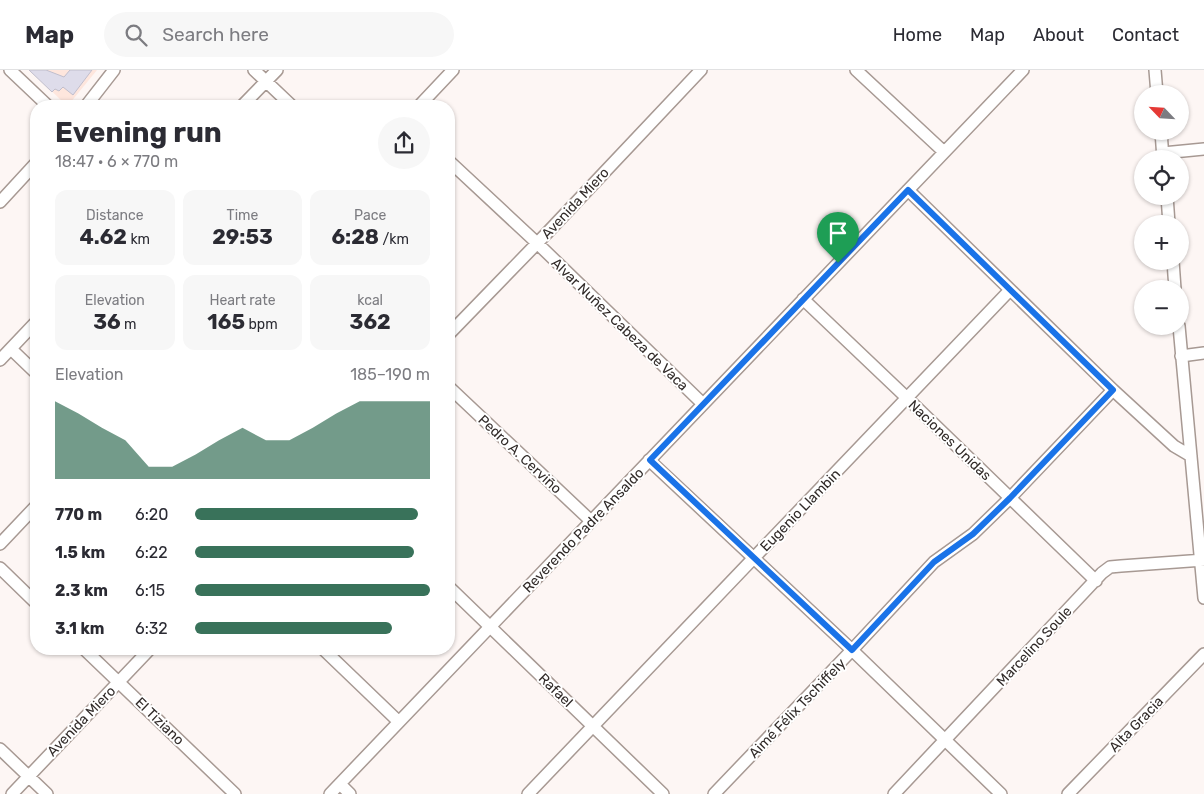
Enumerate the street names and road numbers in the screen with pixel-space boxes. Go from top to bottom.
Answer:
street label: Avenida Miero [538,164,613,242]
street label: Alvar Nuñez Cabeza de Vaca [548,254,692,394]
street label: Naciones Unidas [905,397,995,484]
street label: Pedro A. Cerviño [474,411,565,497]
street label: Reverendo Padre Ansaldo [519,464,647,596]
street label: Eugenio Llambin [757,466,844,555]
street label: Marcelino Soule [993,603,1076,690]
street label: Aimé Félix Tschiffely [745,655,849,762]
street label: Rafael [535,670,576,711]
street label: Avenida Miero [44,683,119,760]
street label: Alta Gracia [1106,693,1167,756]
street label: El Tiziano [132,694,188,749]

